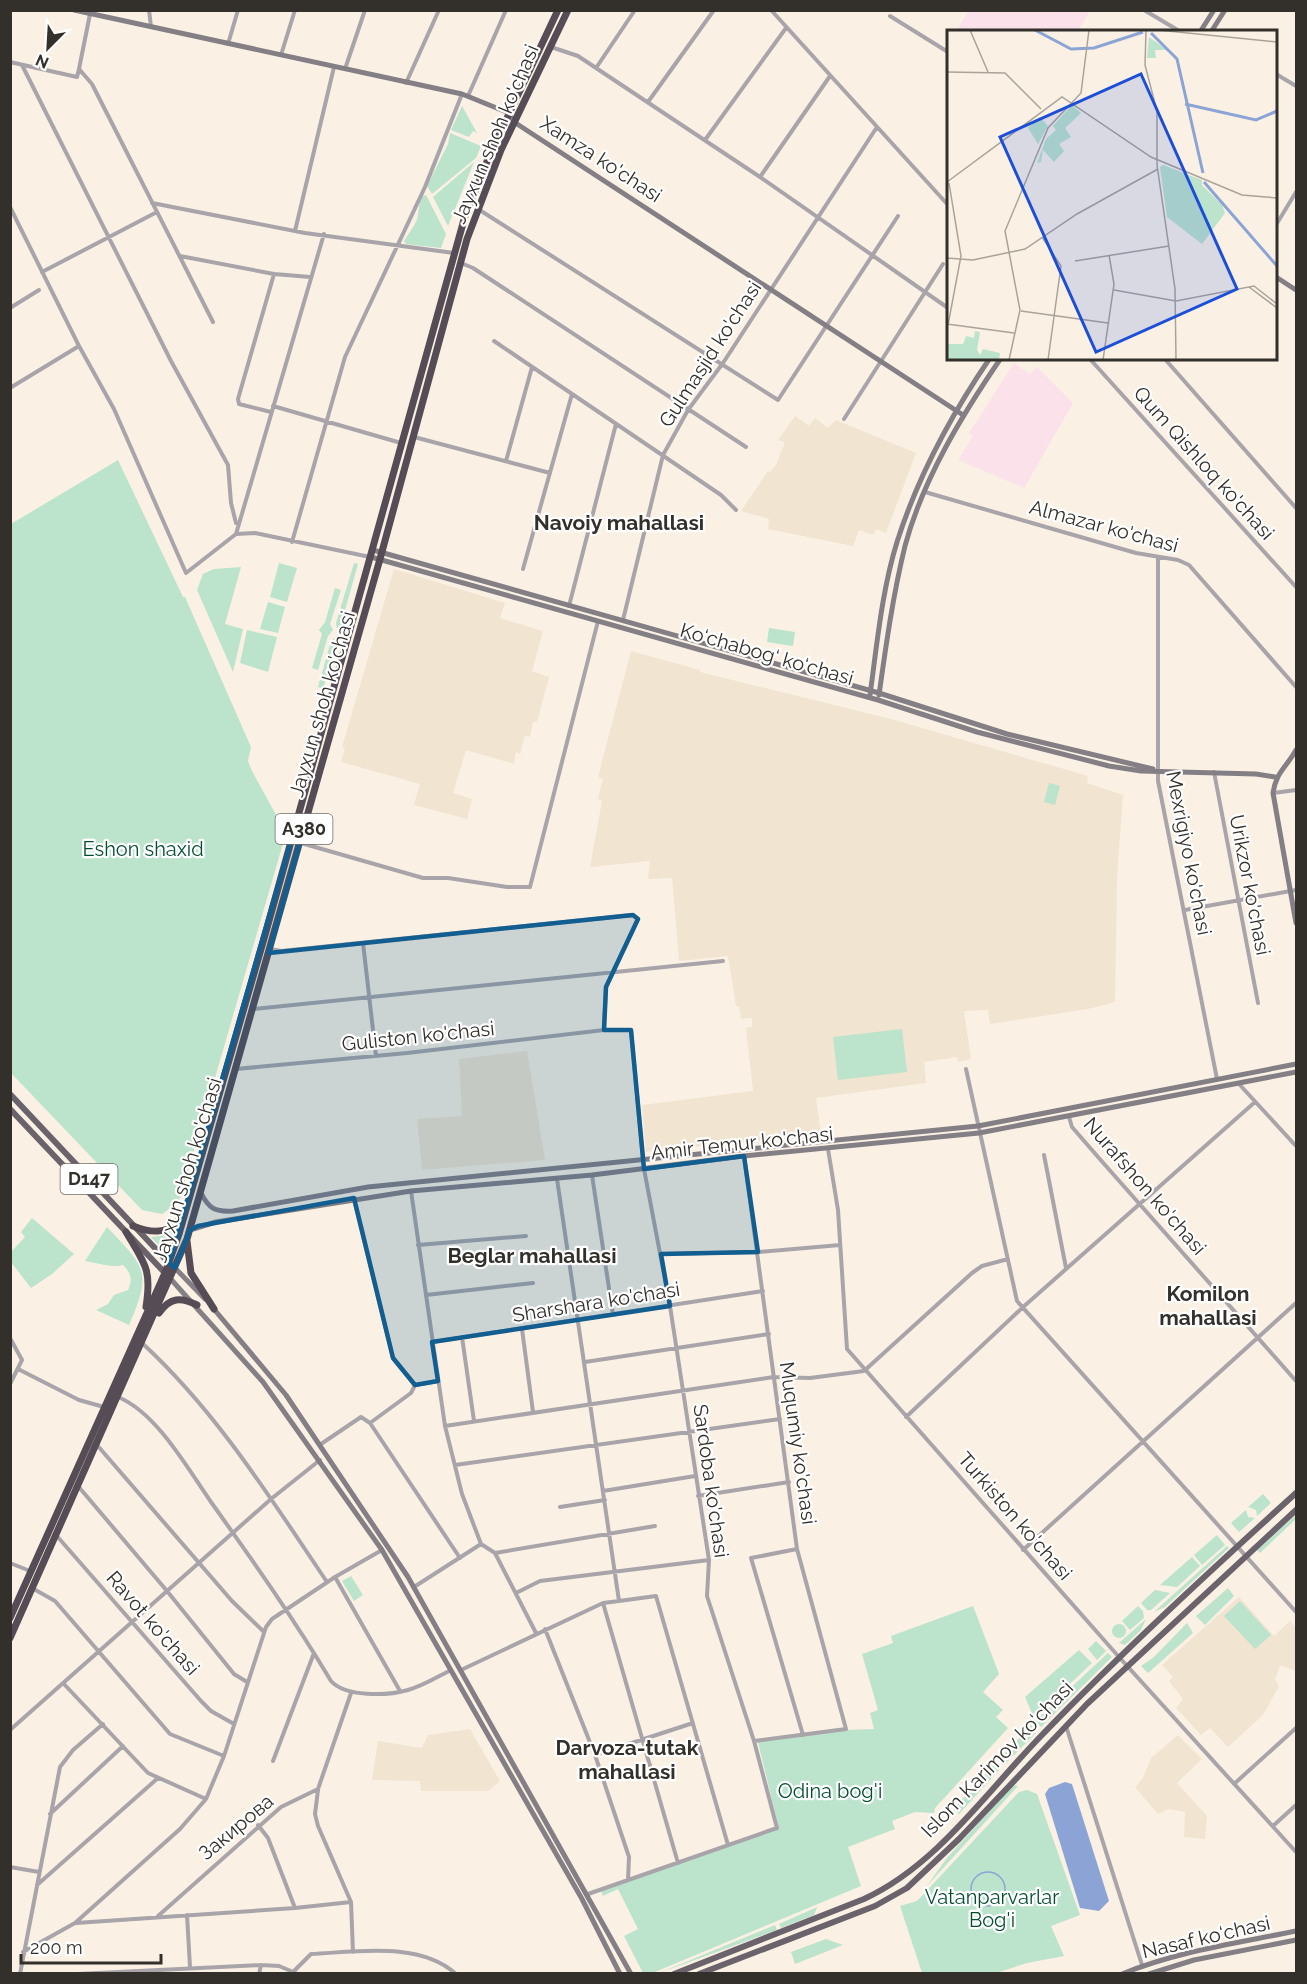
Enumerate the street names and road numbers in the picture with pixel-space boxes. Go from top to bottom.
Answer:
street label: Jayxun shoh ko'chasi [446,41,544,227]
street label: Xamza ko'chasi [536,111,666,207]
street label: Gulmasjid ko'chasi [654,276,766,432]
street label: Qum Qishloq ko'chasi [1129,381,1279,545]
street label: Almazar ko'chasi [1027,495,1181,557]
street label: Jayxun shoh ko'chasi [284,608,360,800]
street label: Ko‘chabog‘ ko‘chasi [677,618,857,690]
street label: Mexrigiyo ko'chasi [1161,769,1217,937]
street label: Urikzor ko'chasi [1225,813,1275,957]
road number: A380 [276,814,332,844]
street label: Guliston ko'chasi [341,1016,495,1056]
street label: Jayxun shoh ko'chasi [147,1075,227,1265]
street label: Nurafshon ko'chasi [1079,1112,1211,1260]
street label: Amir Temur ko'chasi [650,1121,834,1165]
road number: D147 [60,1164,118,1194]
street label: Sharshara ko'chasi [510,1277,682,1327]
street label: Muqumiy ko'chasi [775,1360,821,1526]
street label: Sardoba ko'chasi [688,1403,734,1559]
street label: Turkiston ko'chasi [953,1447,1077,1585]
street label: Ravot ko'chasi [101,1566,205,1680]
street label: Islom Karimov ko‘chasi [916,1676,1078,1842]
street label: Закирова [194,1789,278,1865]
street label: Nasaf ko‘chasi [1140,1911,1272,1963]

